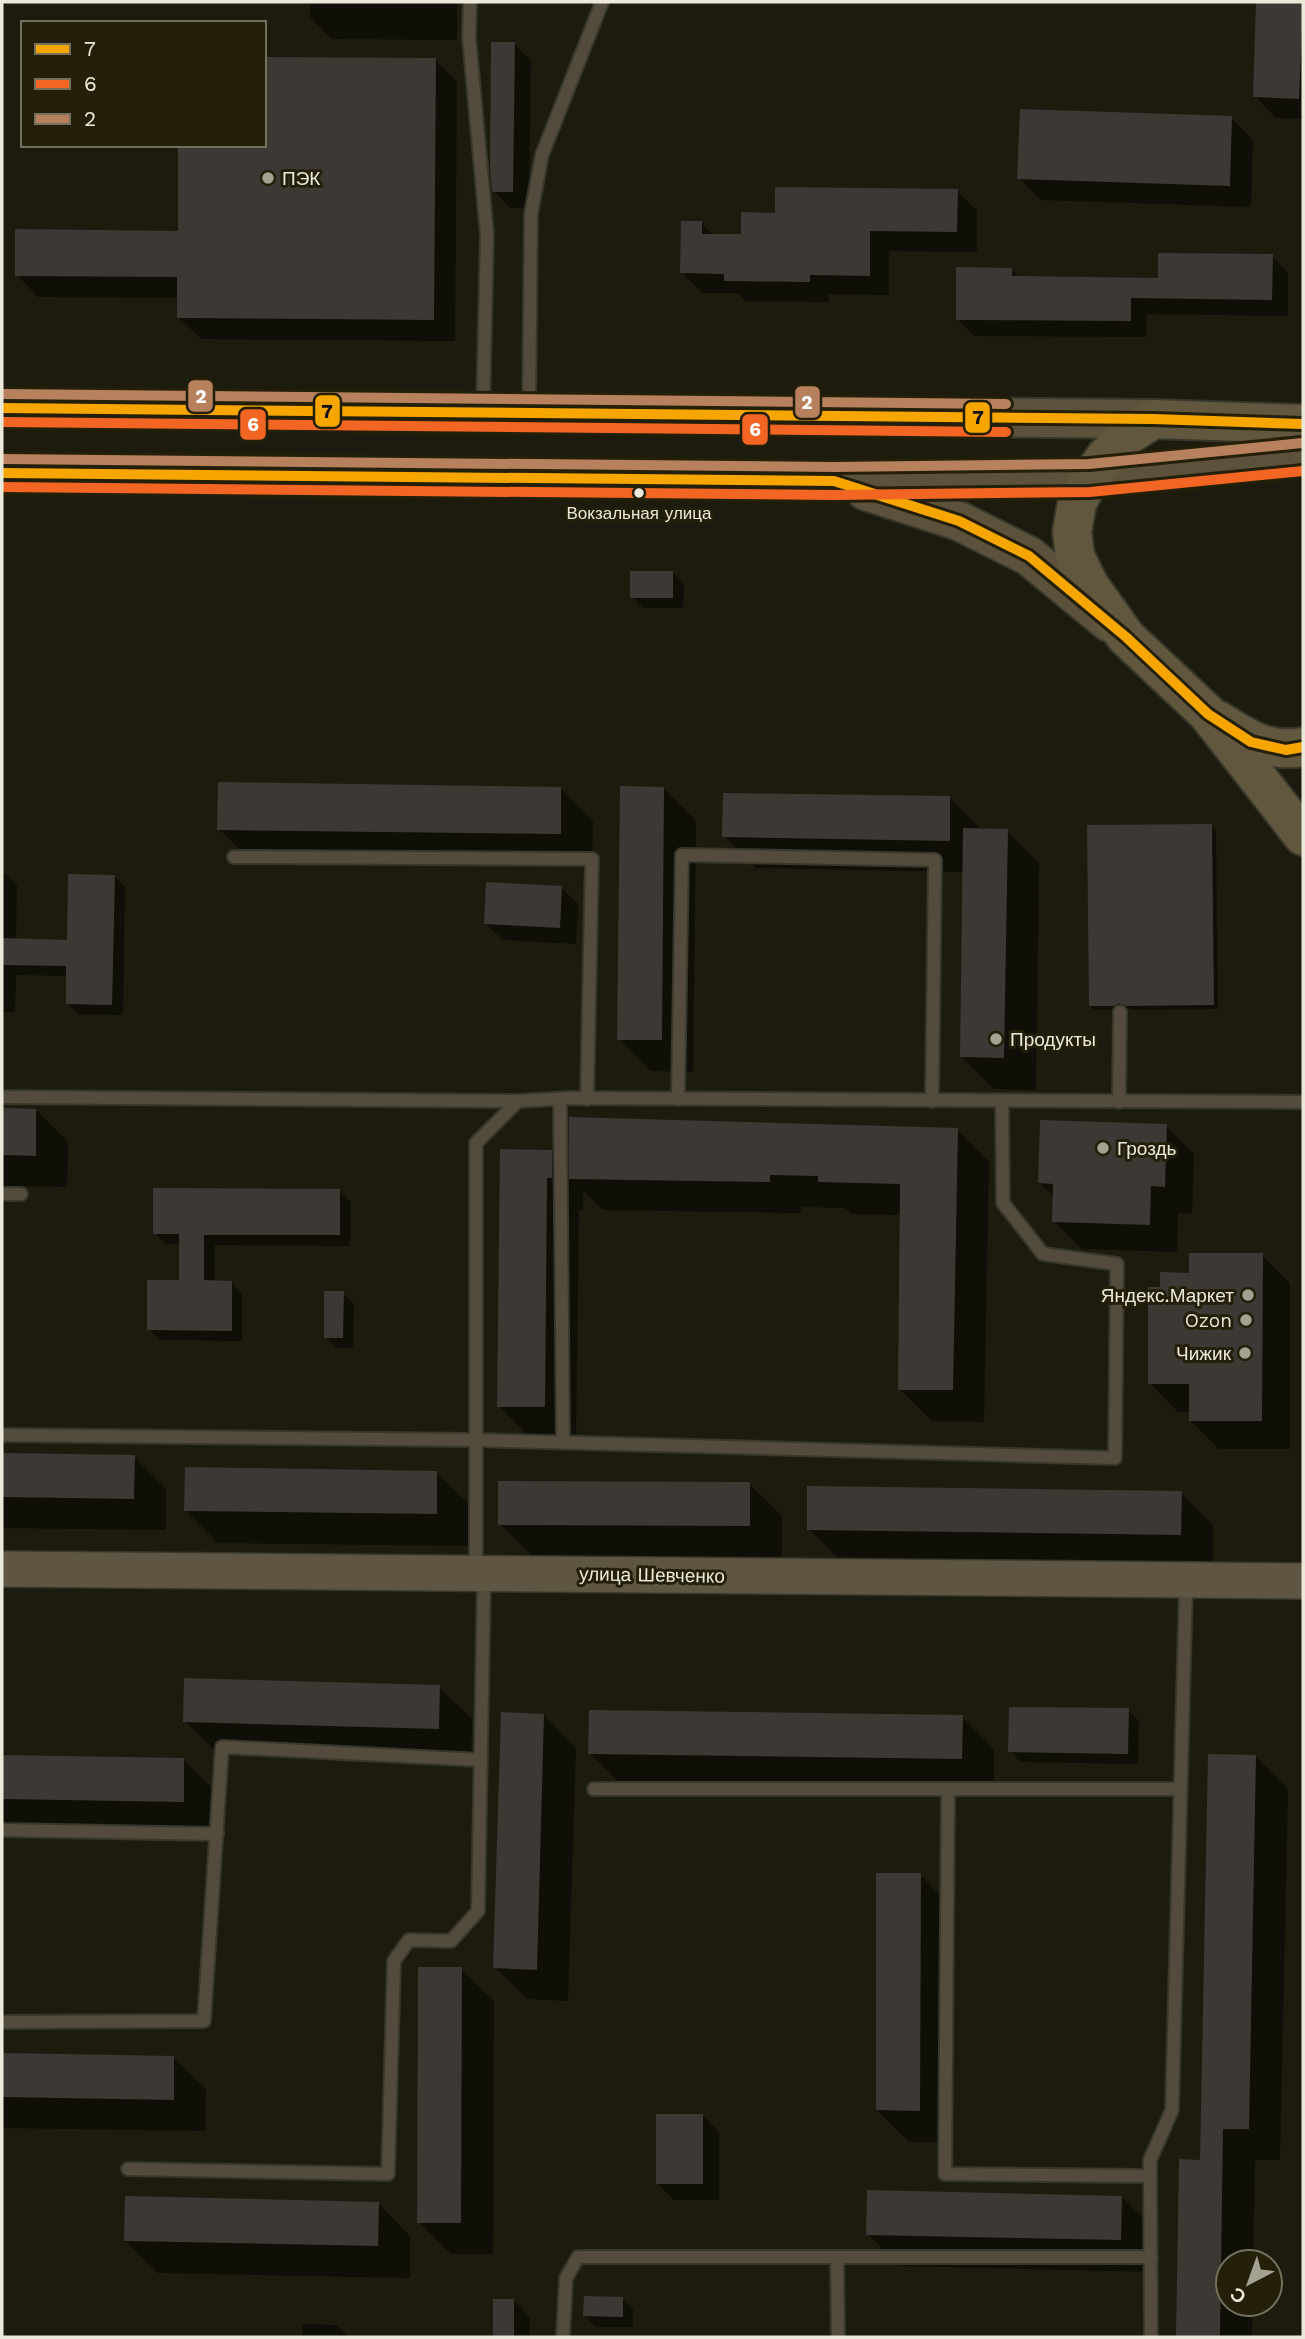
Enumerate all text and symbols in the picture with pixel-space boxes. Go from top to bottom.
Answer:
legend [21,21,266,147]
text: 7 [84,36,96,61]
text: 6 [84,71,97,96]
text: 2 [84,106,96,131]
place label: ПЭК [282,167,320,190]
marker: ПЭК [260,170,276,186]
line badge: 2 [187,379,214,413]
text: 2 [195,385,207,408]
line badge: 2 [794,385,821,419]
text: 2 [801,391,813,414]
line badge: 7 [314,394,341,428]
text: 7 [321,400,333,423]
line badge: 7 [964,401,991,434]
text: 7 [972,406,984,429]
line badge: 6 [239,408,267,441]
text: 6 [247,413,259,436]
line badge: 6 [741,413,769,446]
text: 6 [749,418,761,441]
marker: Вокзальная улица [632,486,646,500]
place label: Вокзальная улица [566,503,712,523]
place label: Продукты [1010,1028,1096,1051]
marker: Продукты [988,1031,1004,1047]
place label: Гроздь [1117,1137,1177,1160]
marker: Гроздь [1095,1140,1111,1156]
place label: Яндекс.Маркет [1101,1284,1234,1307]
marker: Яндекс.Маркет [1240,1287,1256,1303]
place label: Ozon [1185,1309,1232,1332]
marker: Ozon [1238,1312,1254,1328]
place label: Чижик [1176,1342,1232,1365]
marker: Чижик [1237,1345,1253,1361]
street label: улица Шевченко [579,1562,725,1588]
north arrow [1214,2248,1284,2318]
text: С [1225,2282,1251,2309]

